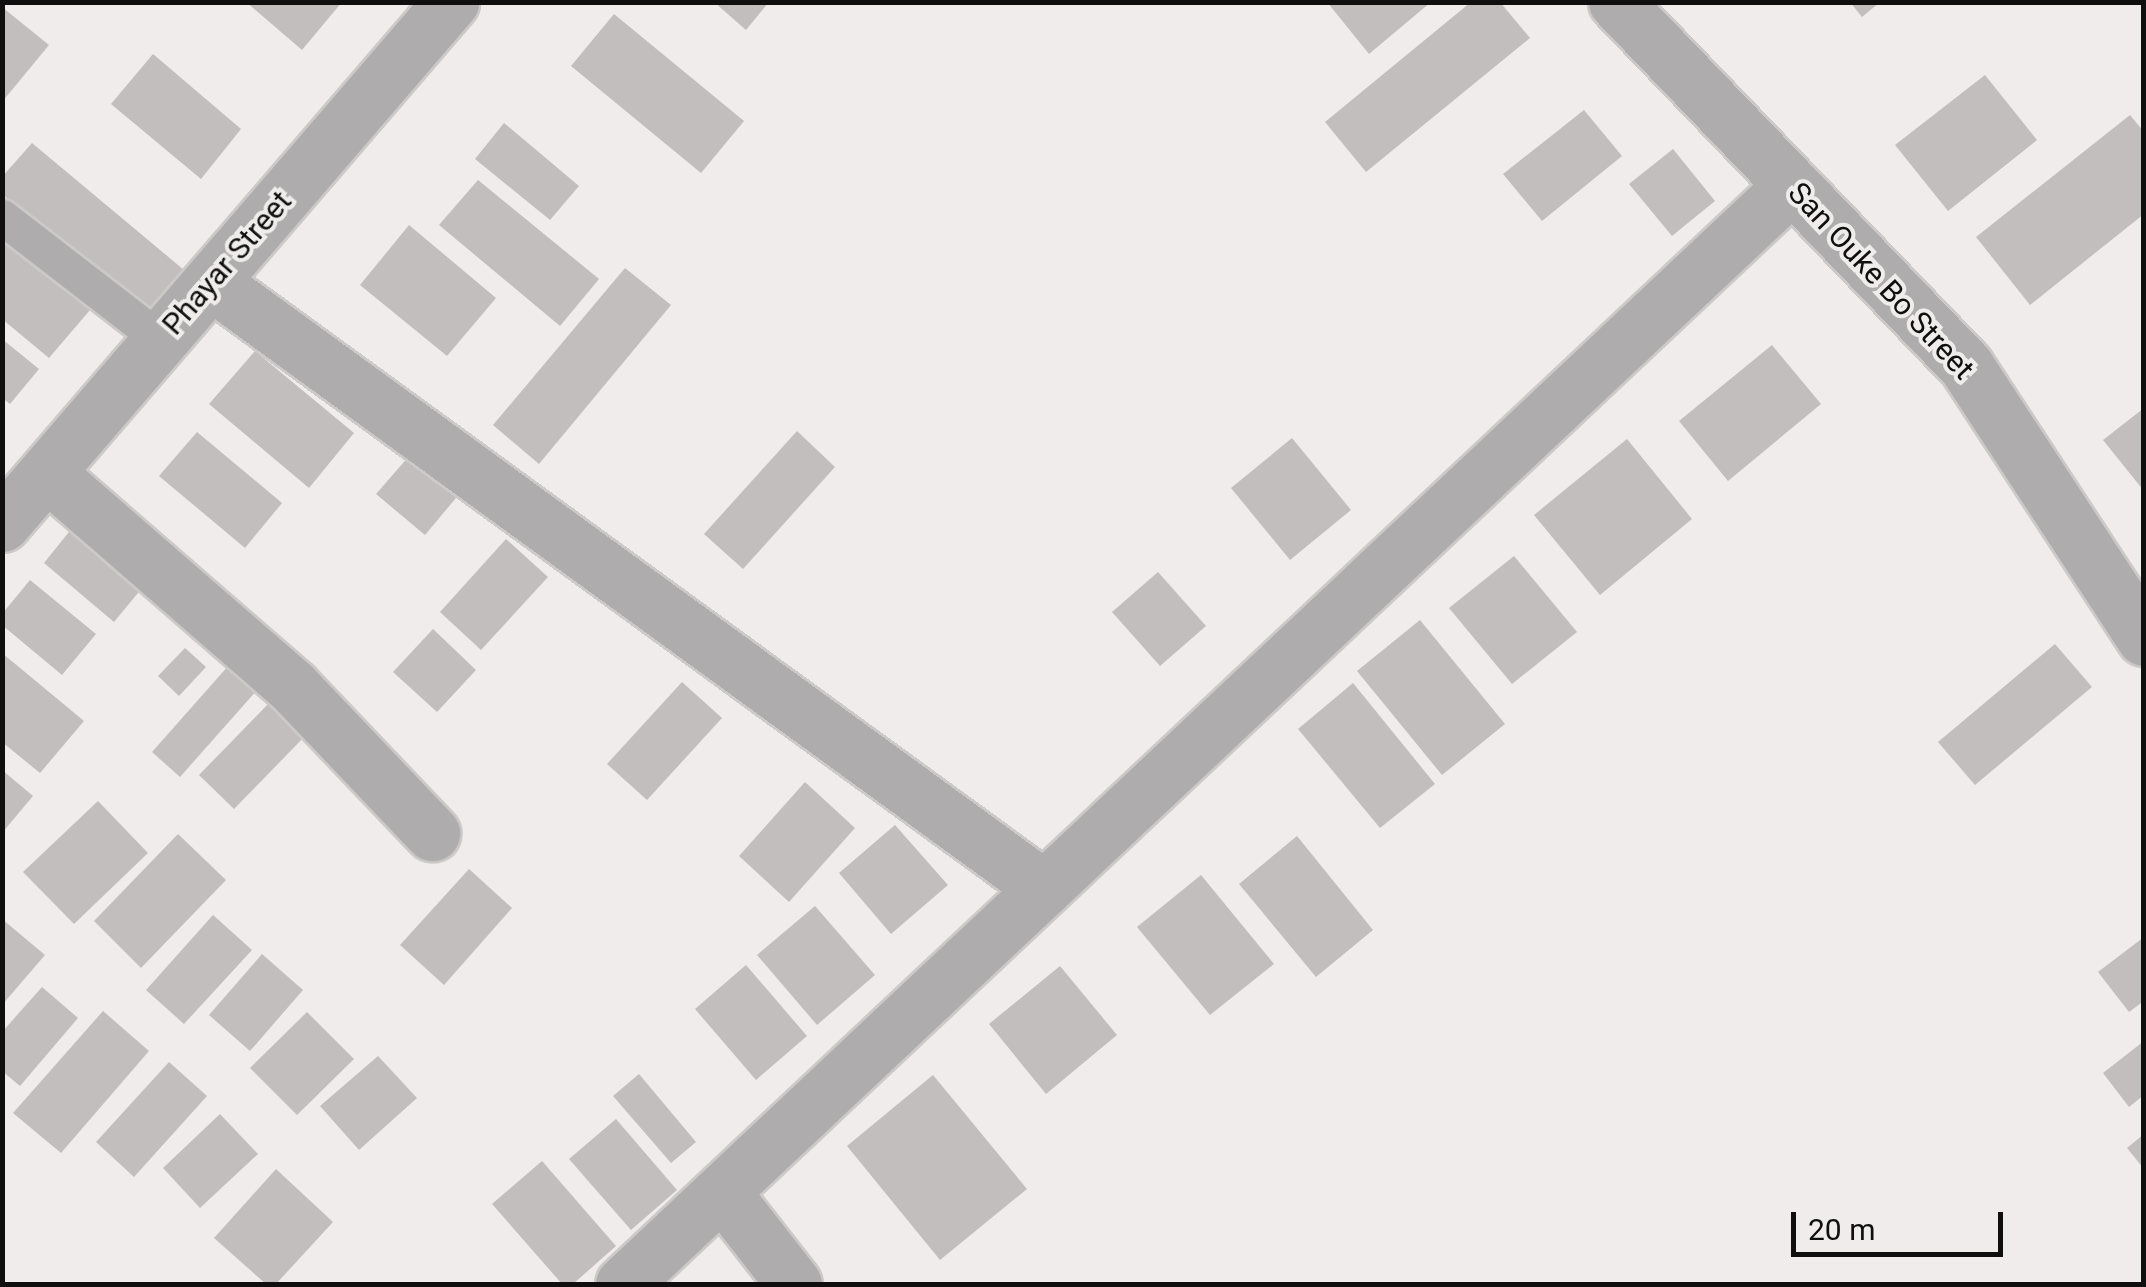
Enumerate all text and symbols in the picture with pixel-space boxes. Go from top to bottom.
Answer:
street label: San Ouke Bo Street [1781,175,1981,387]
street label: Phayar Street [155,184,299,342]
scale bar [1796,1192,2008,1254]
text: 20 m [1808,1212,1875,1247]

